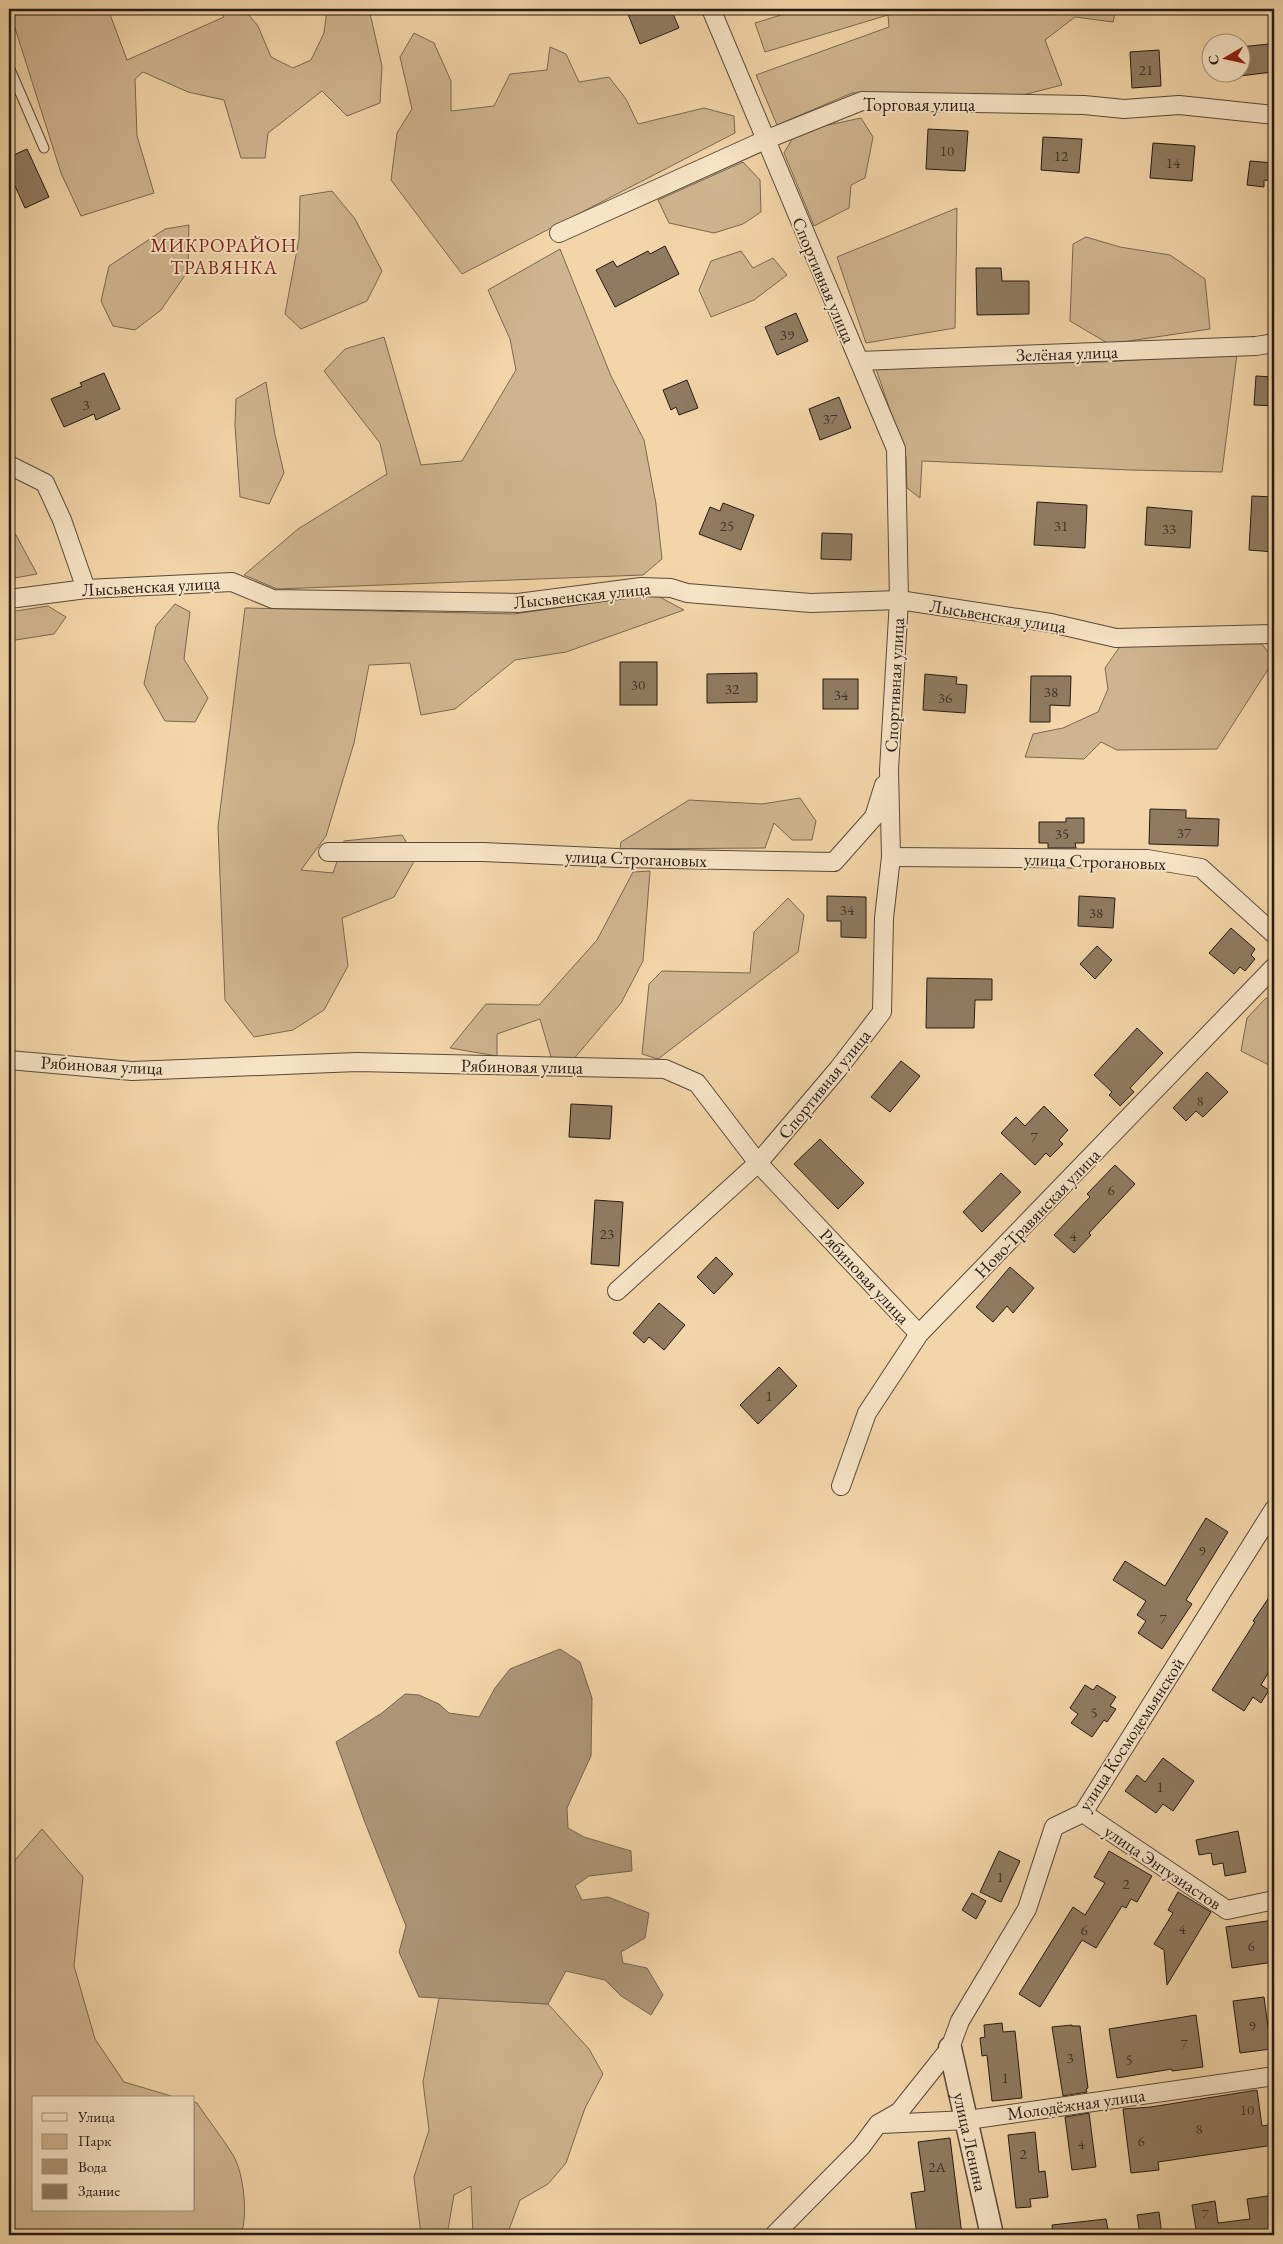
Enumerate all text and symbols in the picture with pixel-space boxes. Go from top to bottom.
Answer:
north arrow [1200,32,1250,82]
text: С [1203,54,1223,66]
house number: 21 [1139,60,1153,79]
street label: Торговая улица [863,93,976,116]
house number: 10 [940,141,954,160]
house number: 12 [1054,146,1069,165]
house number: 14 [1166,153,1181,172]
street label: Спортивная улица [787,213,861,347]
district label: МИКРОРАЙОН ТРАВЯНКА [151,233,298,280]
house number: 39 [780,325,794,344]
street label: Зелёная улица [1016,340,1119,366]
house number: 3 [82,395,90,414]
house number: 37 [823,409,838,428]
house number: 25 [720,516,734,535]
house number: 31 [1054,516,1068,535]
house number: 33 [1162,519,1176,538]
street label: Лысьвенская улица [81,571,221,601]
street label: Лысьвенская улица [512,576,653,614]
street label: Лысьвенская улица [928,594,1069,638]
street label: Спортивная улица [879,616,909,753]
house number: 30 [631,675,645,694]
house number: 32 [725,679,740,698]
house number: 38 [1044,682,1058,701]
house number: 34 [834,685,849,704]
house number: 36 [938,688,952,707]
house number: 37 [1177,823,1192,842]
house number: 35 [1055,824,1069,843]
street label: улица Строгановых [565,844,708,872]
street label: улица Строгановых [1024,847,1167,875]
house number: 34 [840,900,855,919]
house number: 38 [1089,903,1103,922]
street label: Спортивная улица [773,1024,876,1144]
street label: Рябиновая улица [40,1050,164,1080]
street label: Рябиновая улица [461,1053,584,1079]
house number: 8 [1196,1091,1204,1110]
house number: 7 [1030,1127,1038,1146]
street label: Ново-Травянская улица [969,1143,1105,1283]
house number: 6 [1107,1180,1115,1199]
street label: Рябиновая улица [815,1223,916,1329]
house number: 23 [600,1224,614,1243]
house number: 4 [1069,1226,1077,1245]
house number: 1 [765,1386,773,1405]
house number: 9 [1198,1541,1206,1560]
house number: 7 [1159,1609,1167,1628]
street label: улица Космодемьянской [1073,1653,1189,1815]
house number: 5 [1090,1703,1098,1722]
house number: 1 [1156,1777,1164,1796]
street label: улица Энтузиастов [1100,1819,1226,1915]
house number: 1 [996,1867,1004,1886]
house number: 2 [1122,1874,1130,1893]
house number: 4 [1178,1919,1186,1938]
house number: 6 [1080,1920,1088,1939]
house number: 6 [1247,1936,1255,1955]
house number: 9 [1248,2016,1256,2035]
house number: 7 [1180,2034,1188,2053]
house number: 3 [1066,2048,1074,2067]
house number: 5 [1125,2050,1133,2069]
house number: 1 [1001,2068,1009,2087]
street label: Молодёжная улица [1005,2083,1147,2125]
street label: улица Ленина [949,2090,994,2194]
legend [32,2096,195,2212]
house number: 10 [1240,2100,1254,2119]
text: Улица [77,2107,115,2126]
house number: 8 [1195,2119,1203,2138]
text: Парк [78,2131,111,2150]
house number: 6 [1137,2131,1145,2150]
house number: 4 [1077,2134,1085,2153]
house number: 2 [1019,2144,1027,2163]
text: Вода [78,2157,107,2176]
house number: 2А [928,2157,946,2176]
text: Здание [78,2181,120,2200]
house number: 7 [1201,2204,1209,2223]

